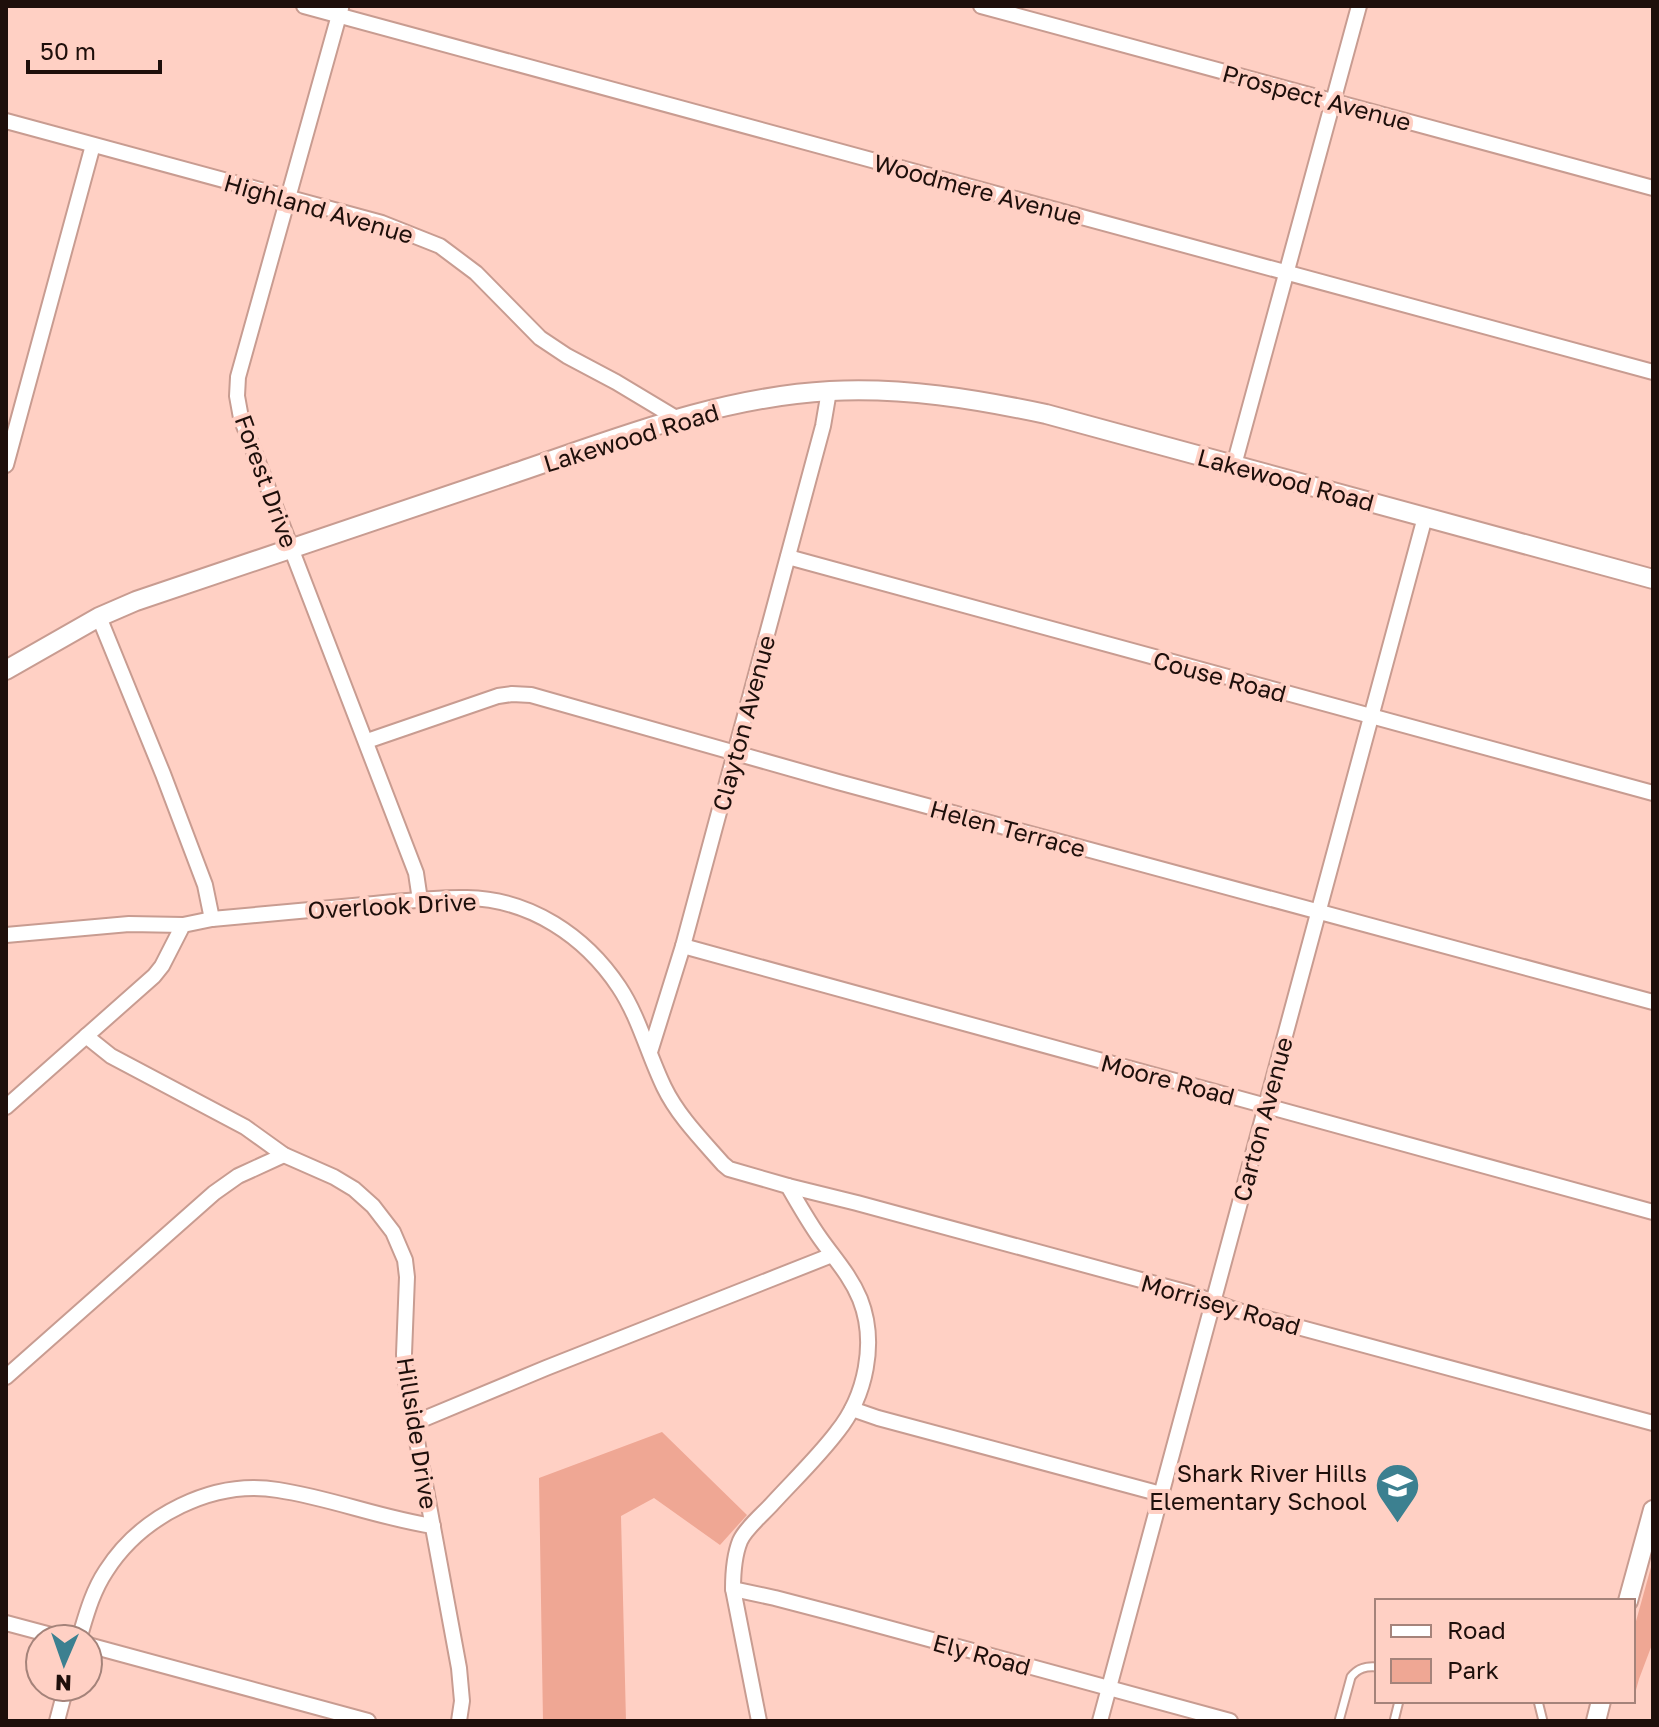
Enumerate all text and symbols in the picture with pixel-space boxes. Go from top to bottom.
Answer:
scale bar [28,24,160,74]
text: 50 m [40,36,96,65]
street label: Prospect Avenue [1220,58,1414,136]
street label: Woodmere Avenue [871,147,1085,231]
street label: Highland Avenue [221,167,417,249]
street label: Lakewood Road [540,397,722,477]
street label: Forest Drive [230,411,304,551]
street label: Lakewood Road [1194,441,1378,517]
street label: Clayton Avenue [706,632,780,814]
street label: Couse Road [1150,644,1290,708]
street label: Helen Terrace [927,793,1089,863]
street label: Overlook Drive [307,886,477,924]
street label: Carton Avenue [1226,1034,1298,1204]
street label: Moore Road [1098,1047,1238,1111]
street label: Morrisey Road [1138,1267,1304,1341]
street label: Hillside Drive [392,1355,444,1511]
place label: Shark River Hills Elementary School [1149,1458,1367,1515]
school or university icon: Shark River Hills Elementary School [1374,1462,1422,1525]
legend [1375,1599,1635,1703]
text: Road [1447,1615,1506,1644]
north arrow [24,1623,104,1703]
street label: Ely Road [930,1627,1034,1681]
text: Park [1447,1655,1499,1684]
text: N [54,1670,72,1697]

